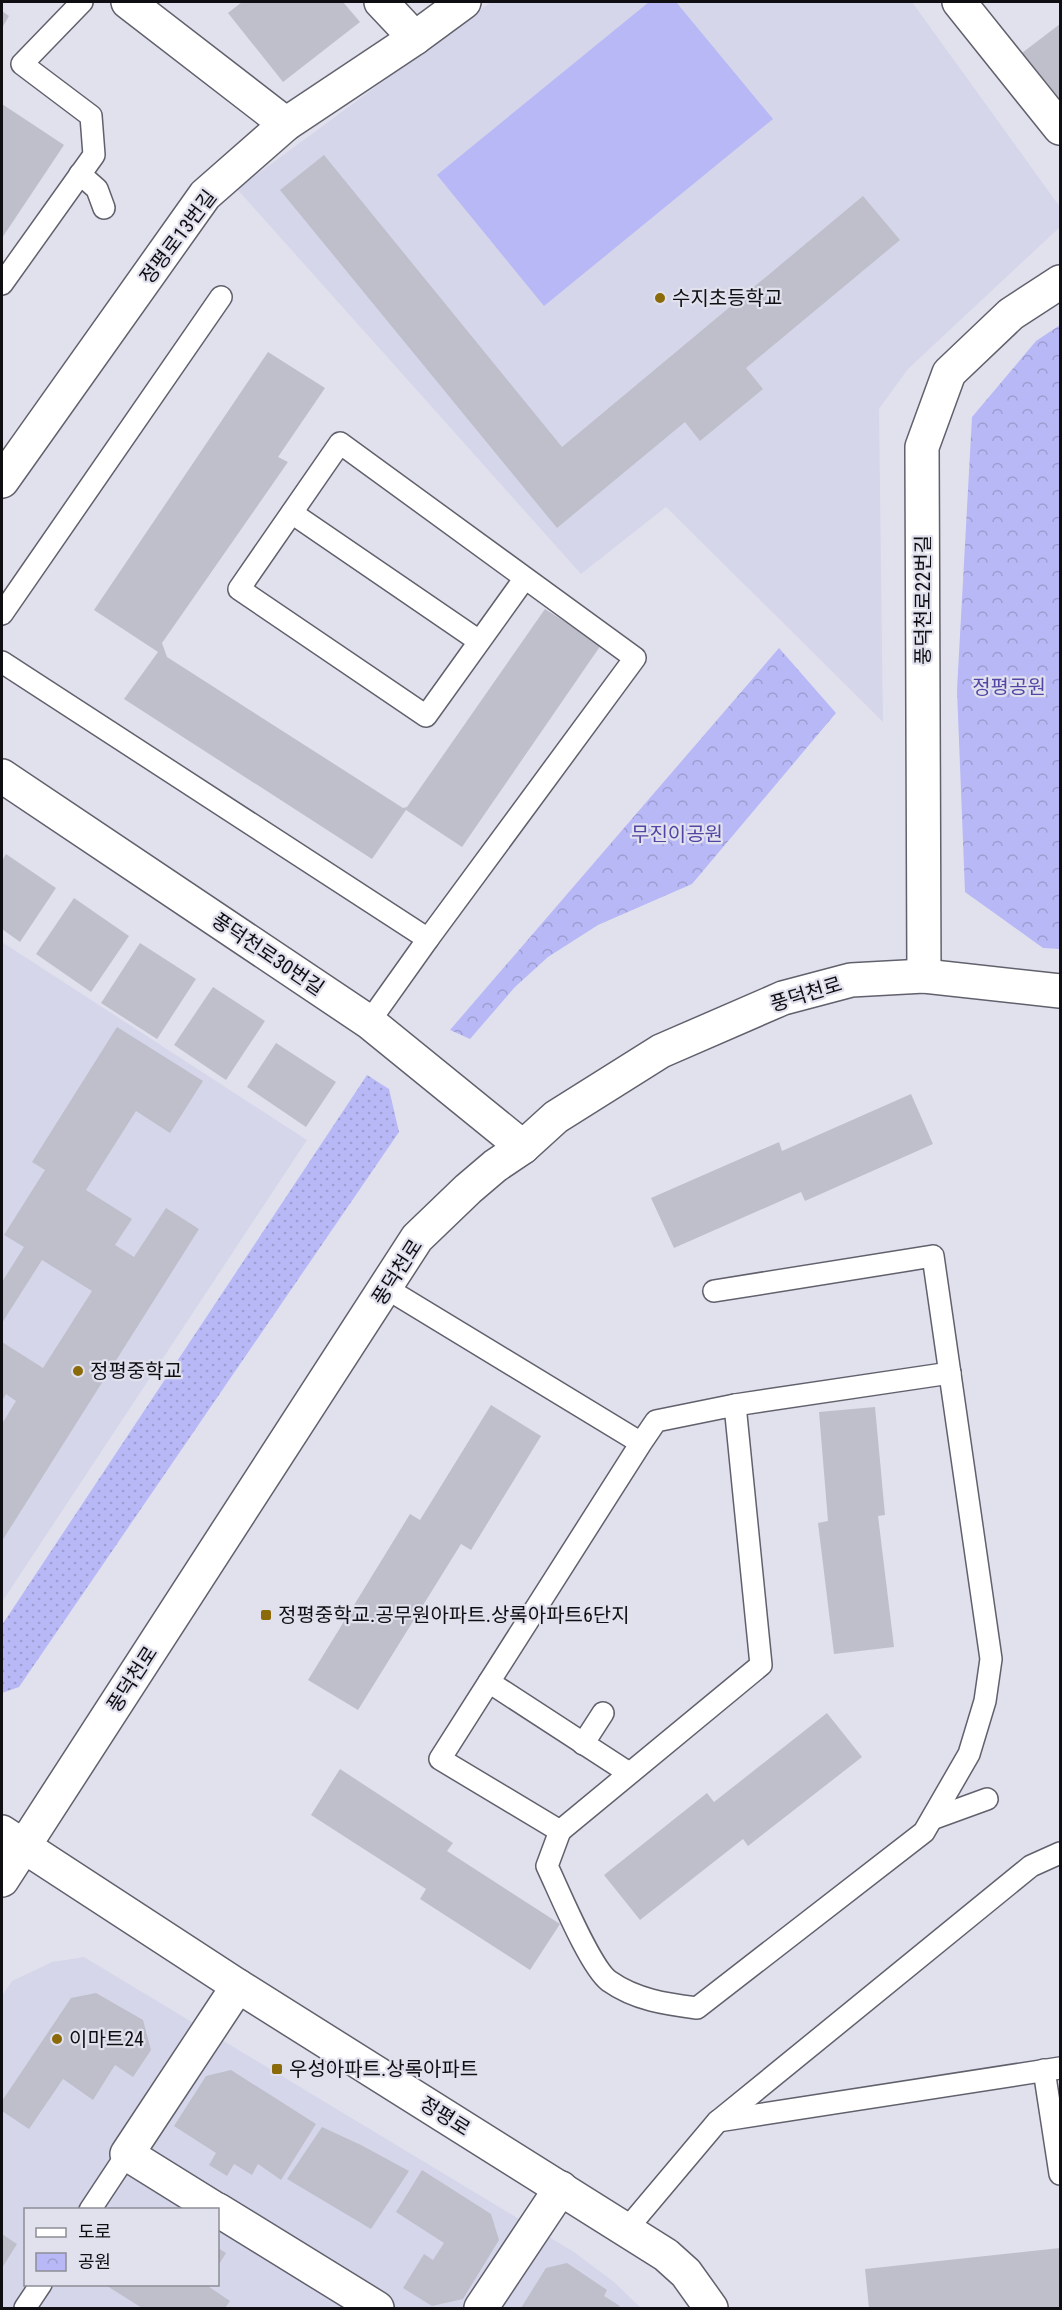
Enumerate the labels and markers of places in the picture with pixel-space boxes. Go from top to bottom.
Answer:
place label: 수지초등학교 [672,286,782,310]
marker: 수지초등학교 [653,291,667,305]
place label: 정평중학교 [90,1359,182,1383]
marker: 정평중학교 [71,1364,85,1378]
place label: 정평중학교.공무원아파트.상록아파트6단지 [278,1603,630,1627]
marker: 정평중학교.공무원아파트.상록아파트6단지 [259,1608,273,1622]
place label: 이마트24 [69,2027,144,2051]
marker: 이마트24 [50,2032,64,2046]
place label: 우성아파트.상록아파트 [289,2057,478,2081]
marker: 우성아파트.상록아파트 [270,2062,284,2076]

